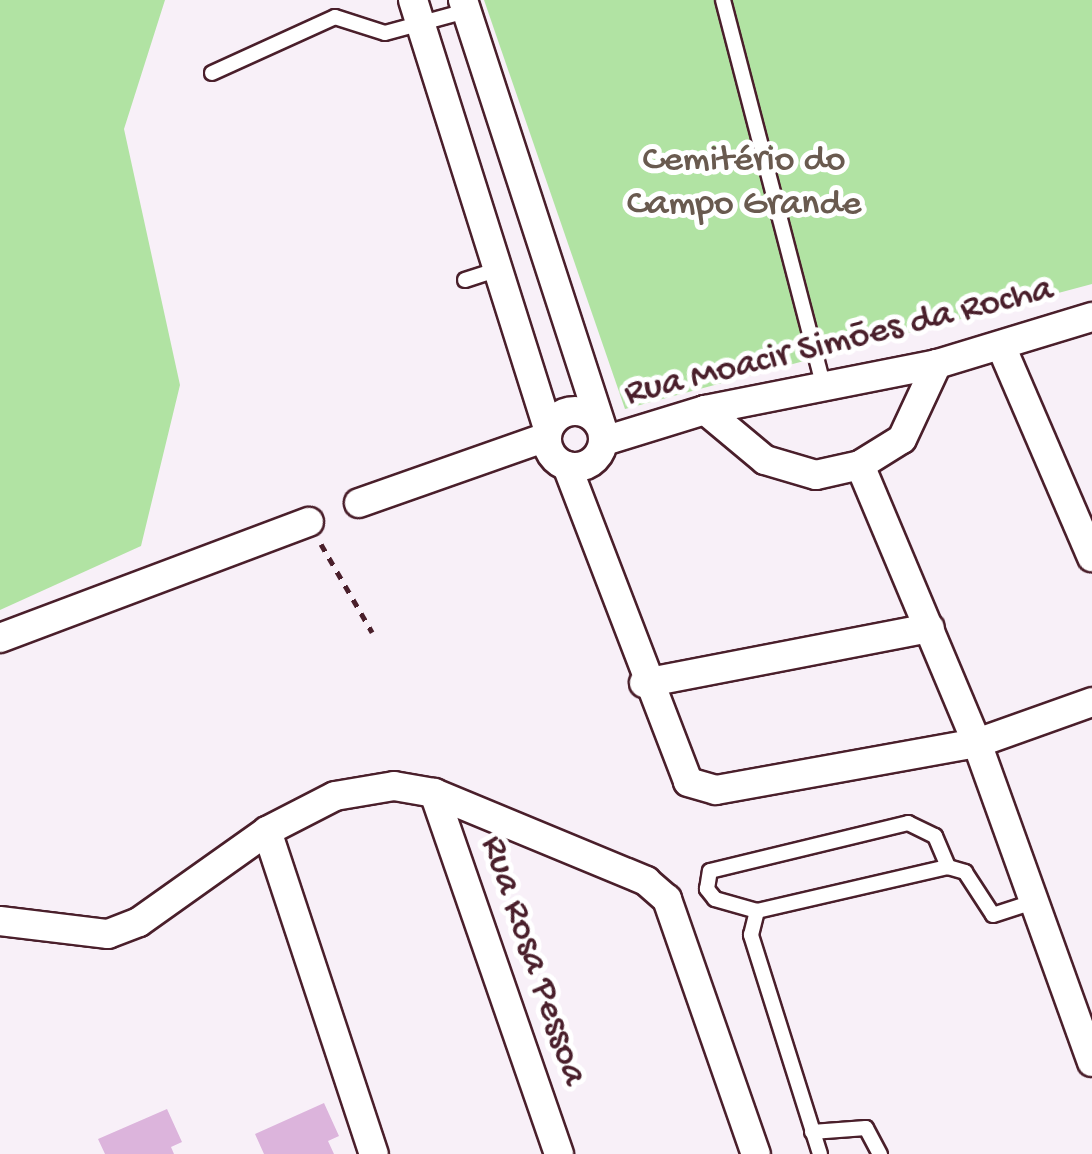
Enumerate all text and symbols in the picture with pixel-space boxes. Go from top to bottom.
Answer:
park label: Cemitério do Campo Grande [627,139,861,228]
street label: Rua Moacir Simões da Rocha [620,268,1058,418]
street label: Rua Rosa Pessoa [468,830,596,1092]

